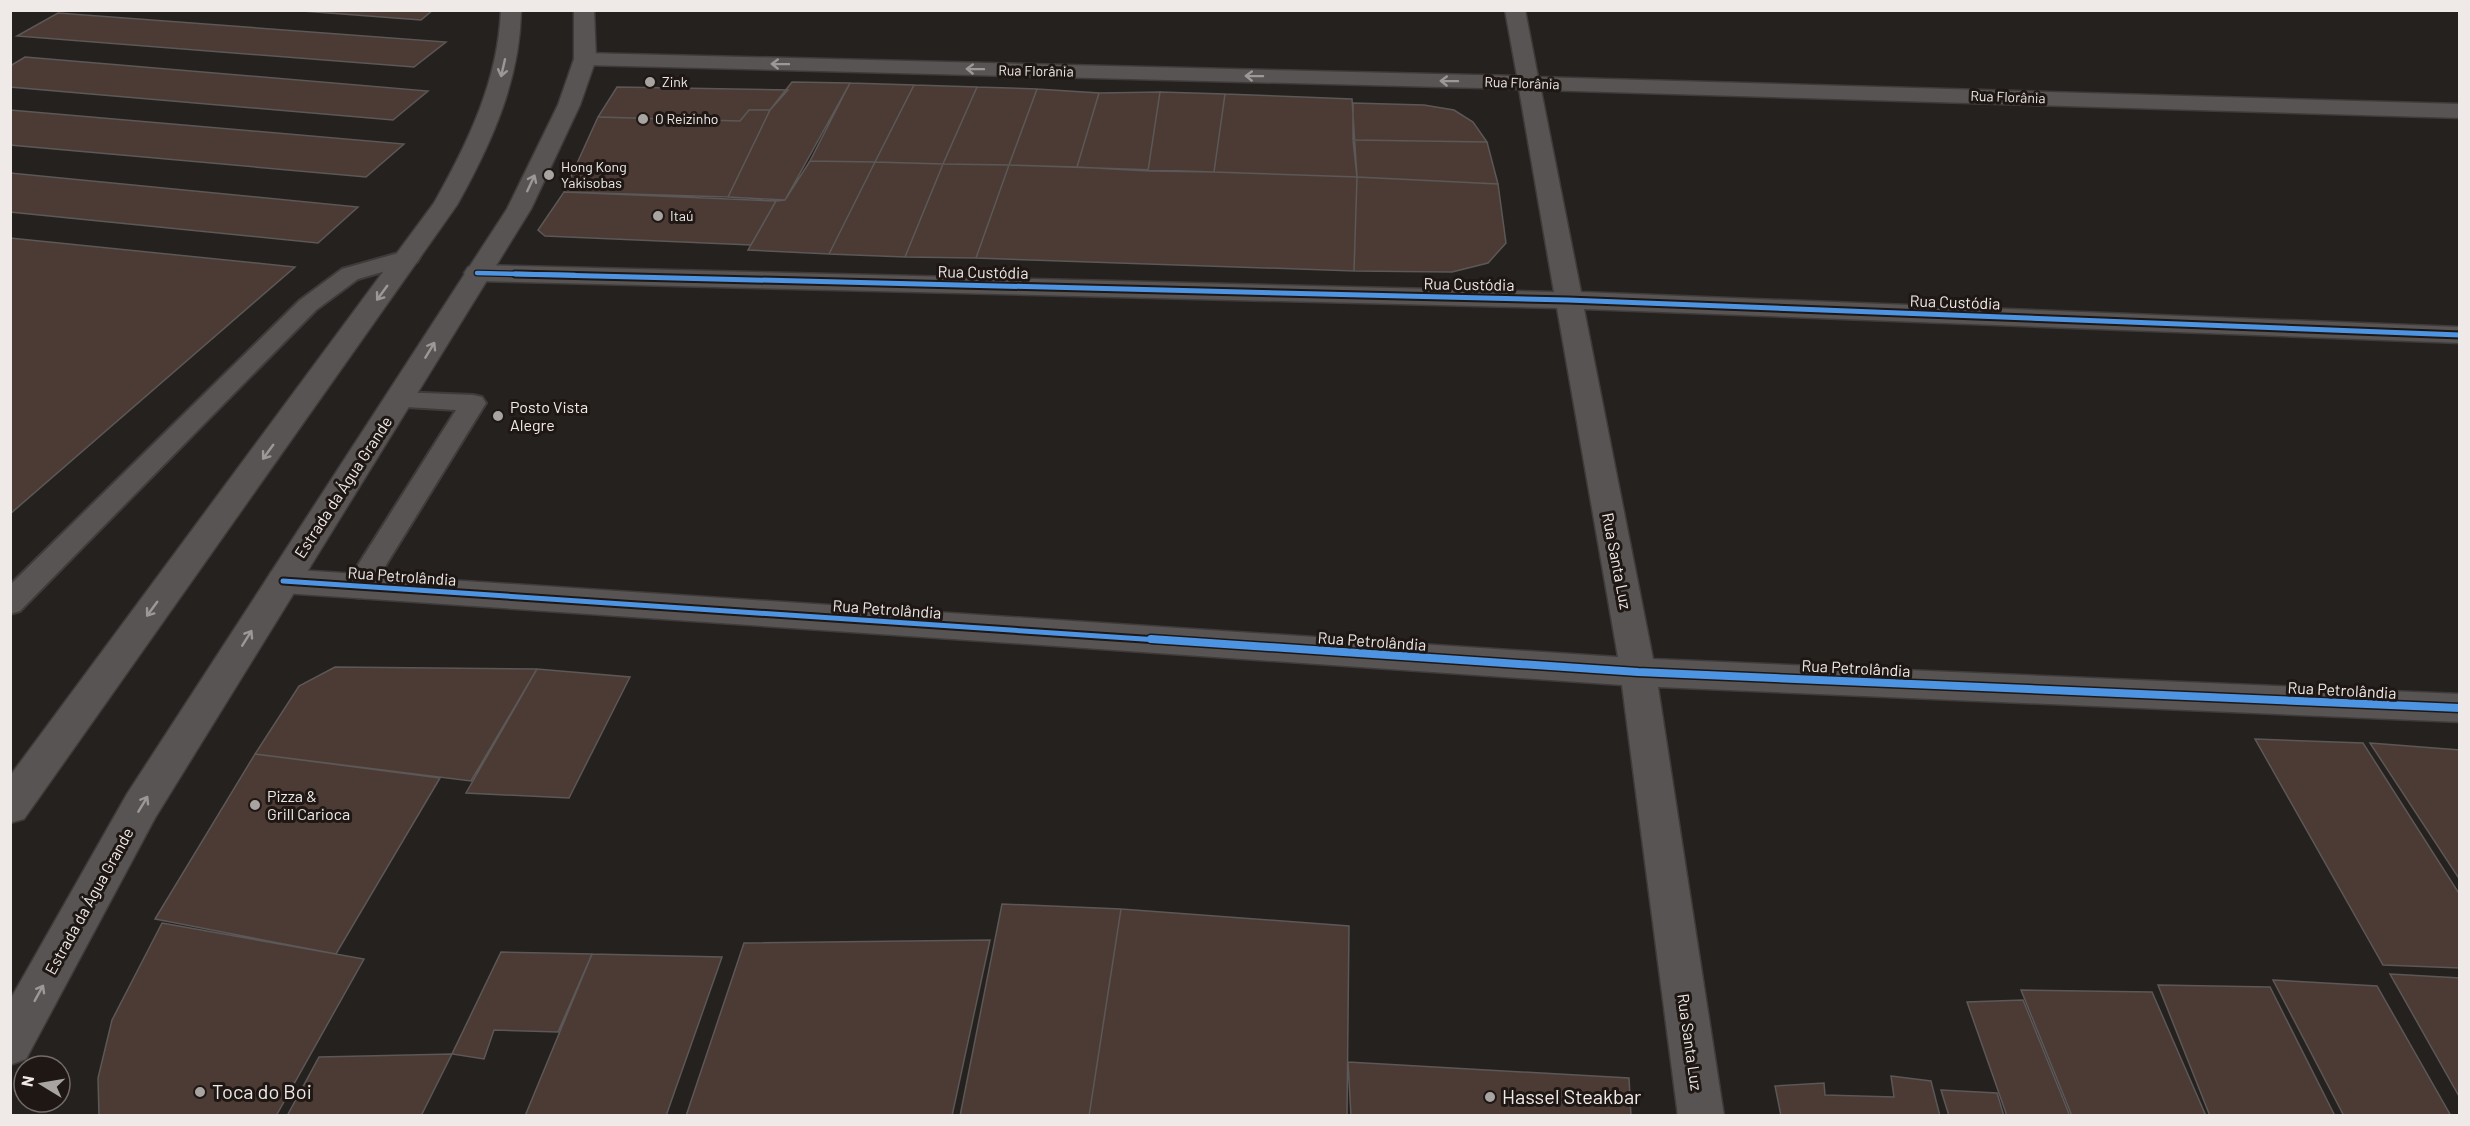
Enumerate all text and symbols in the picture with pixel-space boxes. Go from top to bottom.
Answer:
one-way arrow [497,58,509,77]
one-way arrow [771,58,791,70]
street label: Rua Florânia [998,61,1074,80]
one-way arrow [966,63,986,75]
one-way arrow [1245,70,1265,82]
place label: Zink [662,73,688,90]
street label: Rua Florânia [1484,73,1560,92]
marker: Zink [643,75,657,89]
one-way arrow [1440,75,1460,87]
street label: Rua Florânia [1970,87,2046,106]
place label: O Reizinho [655,110,718,127]
marker: O Reizinho [636,112,650,126]
place label: Hong Kong Yakisobas [561,158,627,191]
marker: Hong Kong Yakisobas [542,168,556,182]
one-way arrow [525,175,537,193]
place label: Itaú [670,207,693,224]
marker: Itaú [651,209,665,223]
street label: Rua Custódia [937,261,1029,282]
street label: Rua Custódia [1423,273,1515,294]
one-way arrow [376,285,388,301]
street label: Rua Custódia [1909,290,2001,313]
one-way arrow [424,342,436,359]
place label: Posto Vista Alegre [510,397,588,434]
marker: Posto Vista Alegre [491,409,505,423]
street label: Estrada da Água Grande [290,412,395,561]
one-way arrow [262,443,274,459]
street label: Rua Santa Luz [1599,511,1636,611]
street label: Rua Petrolândia [347,562,457,589]
street label: Rua Petrolândia [832,595,942,622]
one-way arrow [146,600,159,616]
street label: Rua Petrolândia [1317,627,1427,654]
one-way arrow [241,630,253,647]
street label: Rua Petrolândia [1801,655,1911,680]
street label: Rua Petrolândia [2287,677,2397,702]
place label: Pizza & Grill Carioca [267,786,350,823]
one-way arrow [138,796,150,813]
marker: Pizza & Grill Carioca [248,798,262,812]
street label: Estrada da Água Grande [40,824,137,977]
one-way arrow [34,984,45,1002]
street label: Rua Santa Luz [1674,992,1707,1092]
north arrow [12,1054,72,1114]
text: N [16,1074,37,1088]
place label: Toca do Boi [212,1079,312,1103]
place label: Hassel Steakbar [1502,1084,1641,1108]
marker: Toca do Boi [193,1085,207,1099]
marker: Hassel Steakbar [1483,1090,1497,1104]

